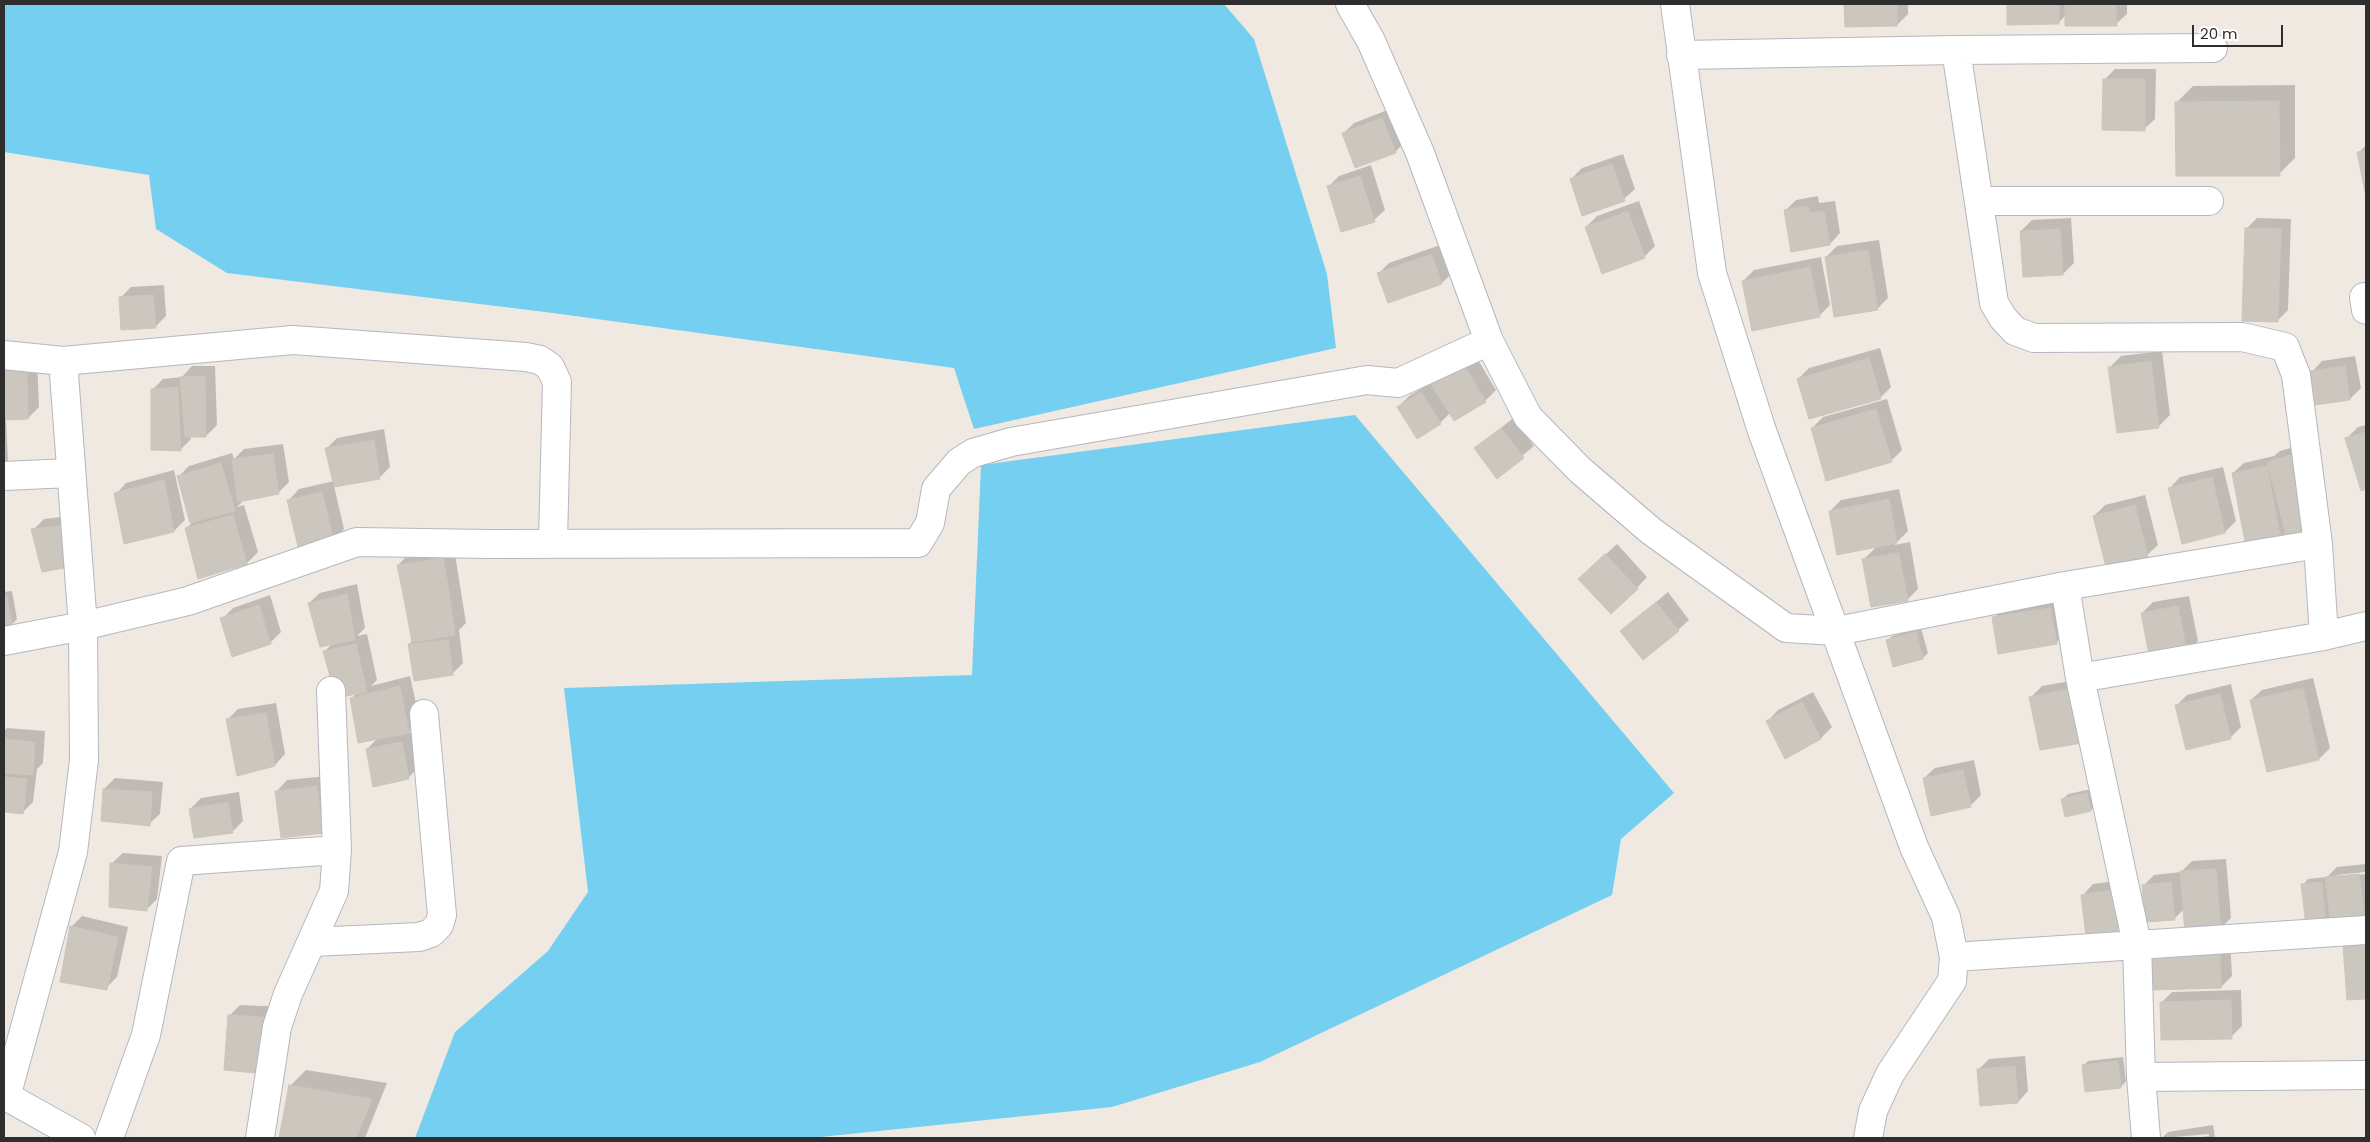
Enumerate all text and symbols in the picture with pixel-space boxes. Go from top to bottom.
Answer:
scale bar [2195,15,2286,47]
text: 20 m [2200,23,2238,44]

